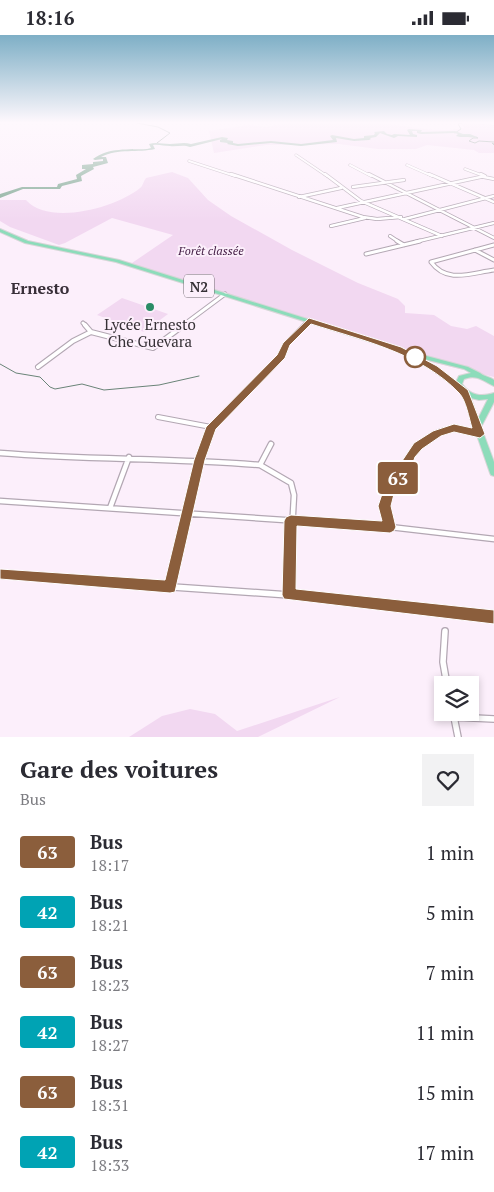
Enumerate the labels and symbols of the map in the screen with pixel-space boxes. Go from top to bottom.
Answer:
park label: Forêt classée [177,243,244,258]
road number: N2 [184,275,214,297]
district label: Ernesto [11,277,70,299]
marker: Lycée Ernesto Che Guevara [144,301,156,313]
place label: Lycée Ernesto Che Guevara [104,314,196,351]
unlabelled marker [404,346,426,368]
line badge: 63 [376,462,420,494]

